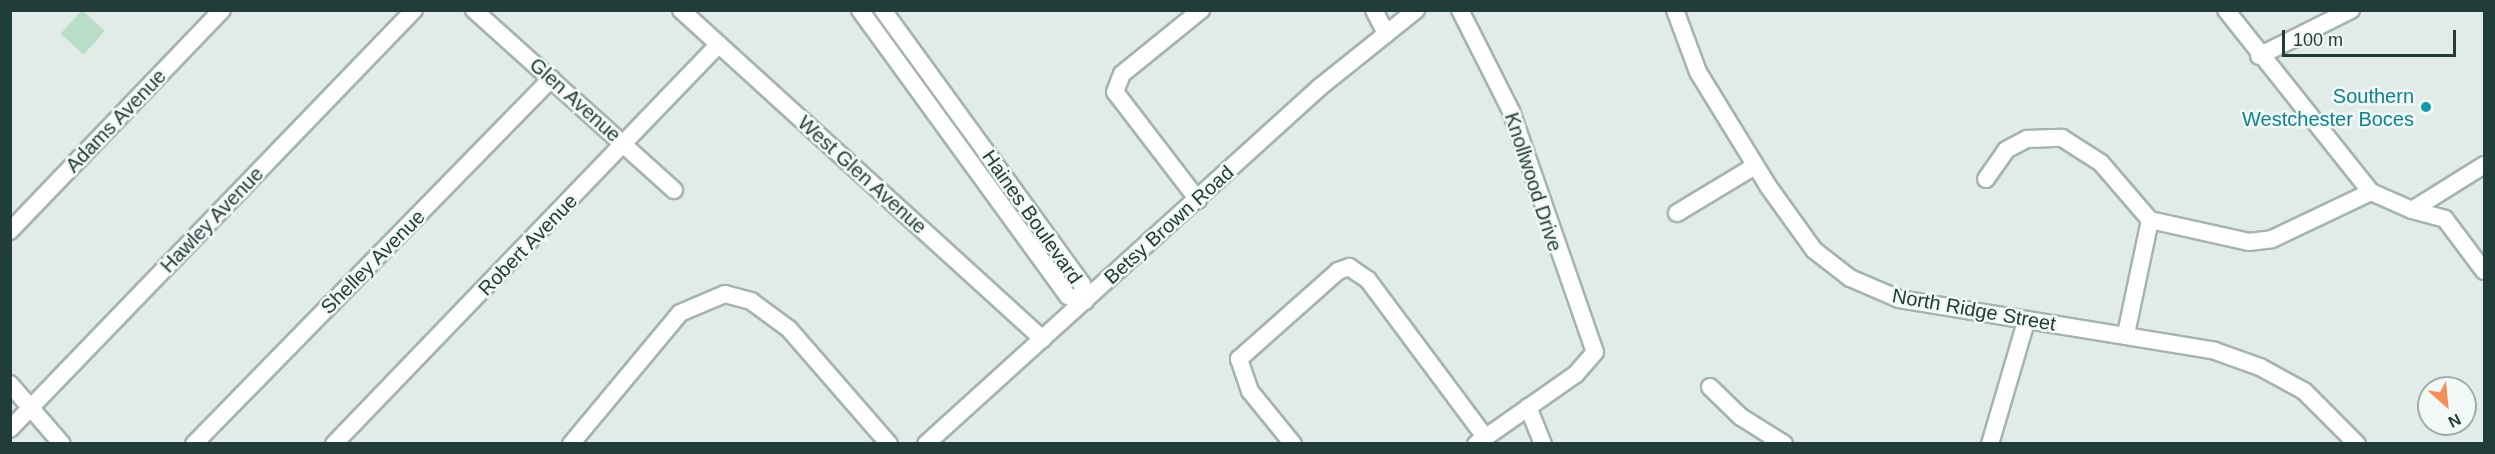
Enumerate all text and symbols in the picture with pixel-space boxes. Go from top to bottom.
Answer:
scale bar [2285,18,2459,56]
text: 100 m [2293,30,2343,50]
street label: Glen Avenue [524,53,626,147]
street label: Adams Avenue [60,64,172,178]
place label: Southern Westchester Boces [2242,84,2414,131]
marker: Southern Westchester Boces [2419,100,2433,114]
street label: Knollwood Drive [1499,110,1567,254]
street label: West Glen Avenue [792,111,932,239]
street label: Haines Boulevard [977,145,1087,289]
street label: Betsy Brown Road [1099,161,1239,289]
street label: Hawley Avenue [155,162,269,278]
street label: Robert Avenue [473,189,583,301]
street label: Shelley Avenue [316,205,430,319]
street label: North Ridge Street [1890,284,2058,336]
north arrow [2417,376,2477,436]
text: N [2445,411,2464,431]

